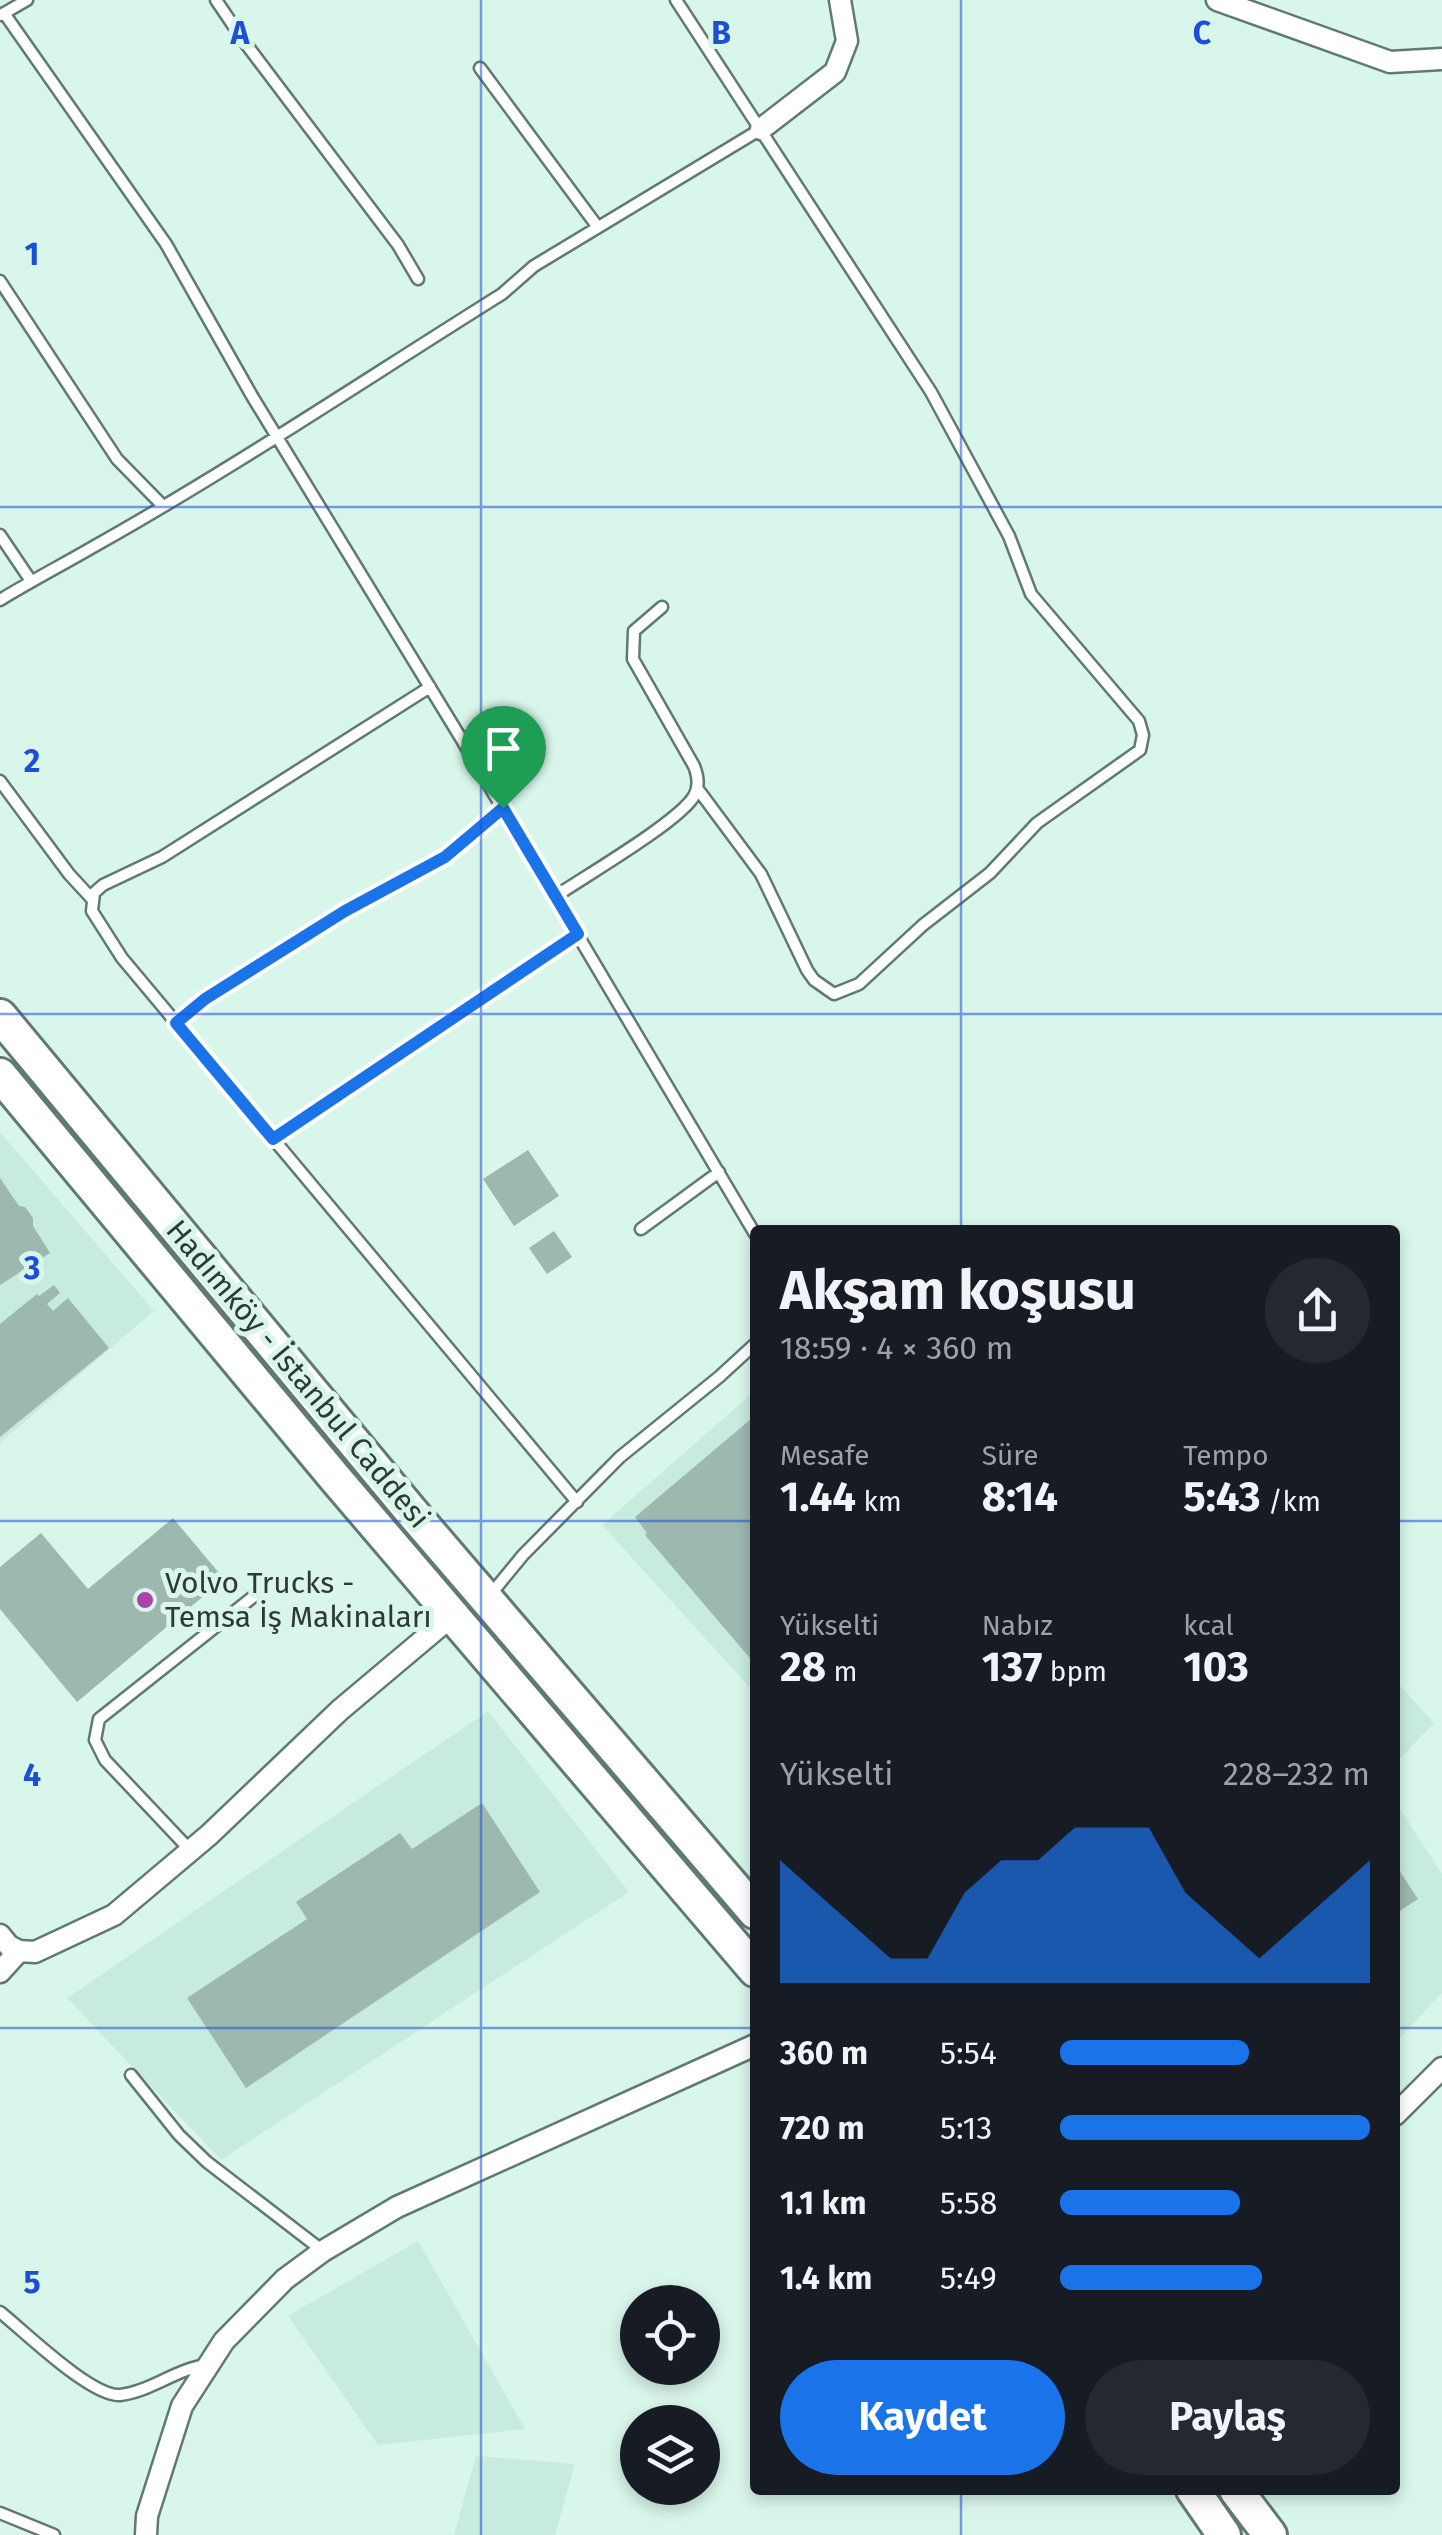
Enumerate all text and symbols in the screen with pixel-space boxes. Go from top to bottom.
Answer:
text: A [230,14,251,52]
text: B [711,14,731,52]
text: C [1193,14,1212,52]
text: 1 [25,235,39,273]
pin [461,706,546,809]
icon: arrive [476,721,531,776]
text: 2 [24,742,40,780]
street label: Hadımköy - İstanbul Caddesi [159,1213,437,1535]
text: 3 [23,1249,40,1287]
text: Akşam koşusu [780,1258,1136,1324]
button: share [1265,1258,1370,1363]
text: 18:59 · 4 × 360 m [780,1329,1013,1367]
text: Mesafe [780,1439,869,1472]
text: Süre [982,1439,1038,1472]
text: Tempo [1183,1439,1269,1472]
text: 1.44 [780,1472,856,1522]
text: 8:14 [982,1472,1058,1522]
text: 5:43 [1183,1472,1261,1522]
text: km [856,1485,902,1518]
text: /km [1261,1485,1321,1518]
place label: Volvo Trucks - Temsa İş Makinaları [165,1565,432,1635]
marker: Volvo Trucks - Temsa İş Makinaları [134,1589,156,1611]
text: Yükselti [780,1609,879,1642]
text: Nabız [982,1609,1053,1642]
text: kcal [1183,1609,1234,1642]
text: 28 [780,1642,826,1692]
text: 137 [982,1642,1042,1692]
text: 103 [1183,1642,1249,1692]
text: m [826,1655,858,1688]
text: bpm [1042,1655,1107,1688]
text: Yükselti [780,1755,893,1793]
text: 228–232 m [1223,1755,1370,1793]
text: 4 [23,1756,41,1794]
text: 360 m [780,2034,868,2072]
text: 5:54 [940,2034,997,2072]
text: 720 m [780,2109,865,2147]
text: 5:13 [940,2109,992,2147]
text: 1.1 km [780,2184,866,2222]
text: 5:58 [940,2184,998,2222]
text: 1.4 km [780,2259,872,2297]
text: 5:49 [940,2259,997,2297]
text: 5 [23,2263,41,2301]
map controls [620,2285,720,2505]
button: locate [620,2285,720,2385]
button: Kaydet [780,2360,1065,2475]
button: Paylaş [1085,2360,1370,2475]
button: layers [620,2405,720,2505]

